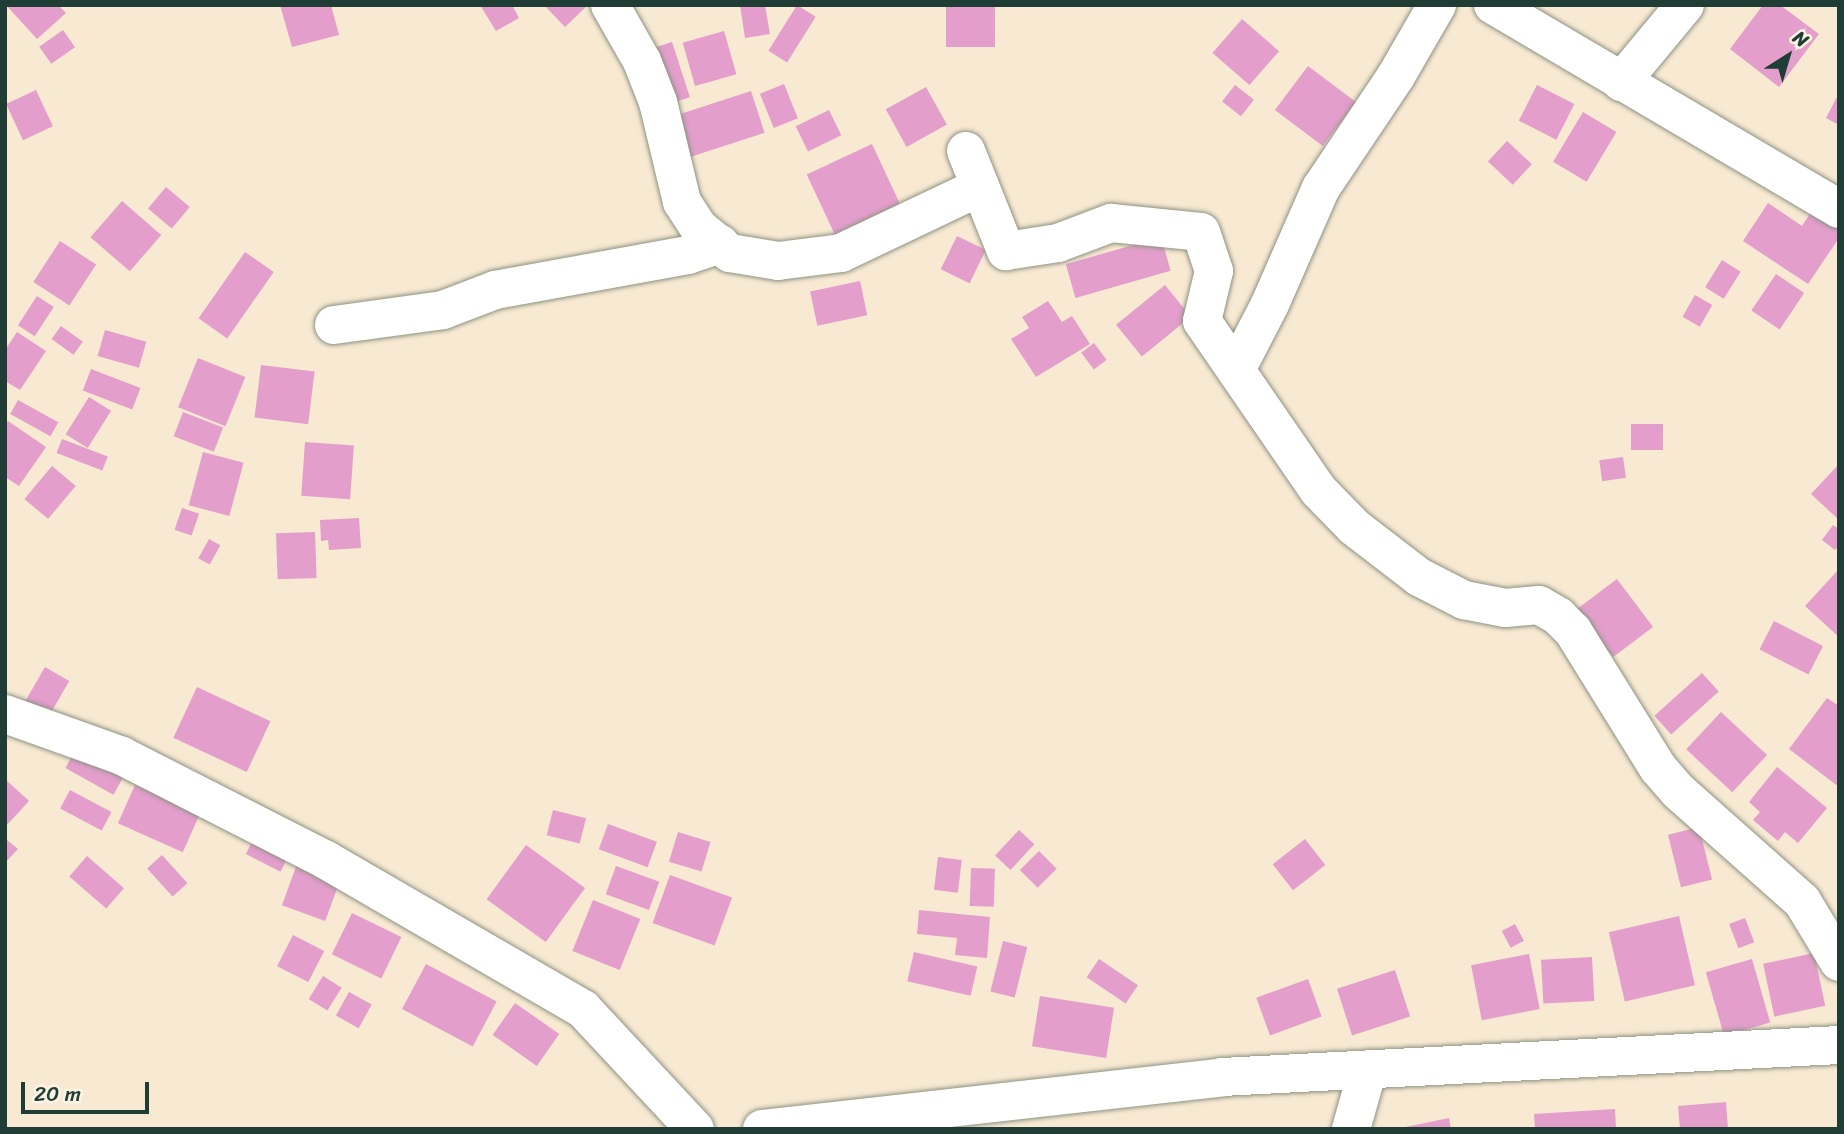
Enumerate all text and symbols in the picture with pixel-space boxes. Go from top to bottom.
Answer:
north arrow [1753,21,1823,91]
text: N [1786,22,1816,56]
scale bar [24,1068,152,1112]
text: 20 m [34,1075,81,1113]

